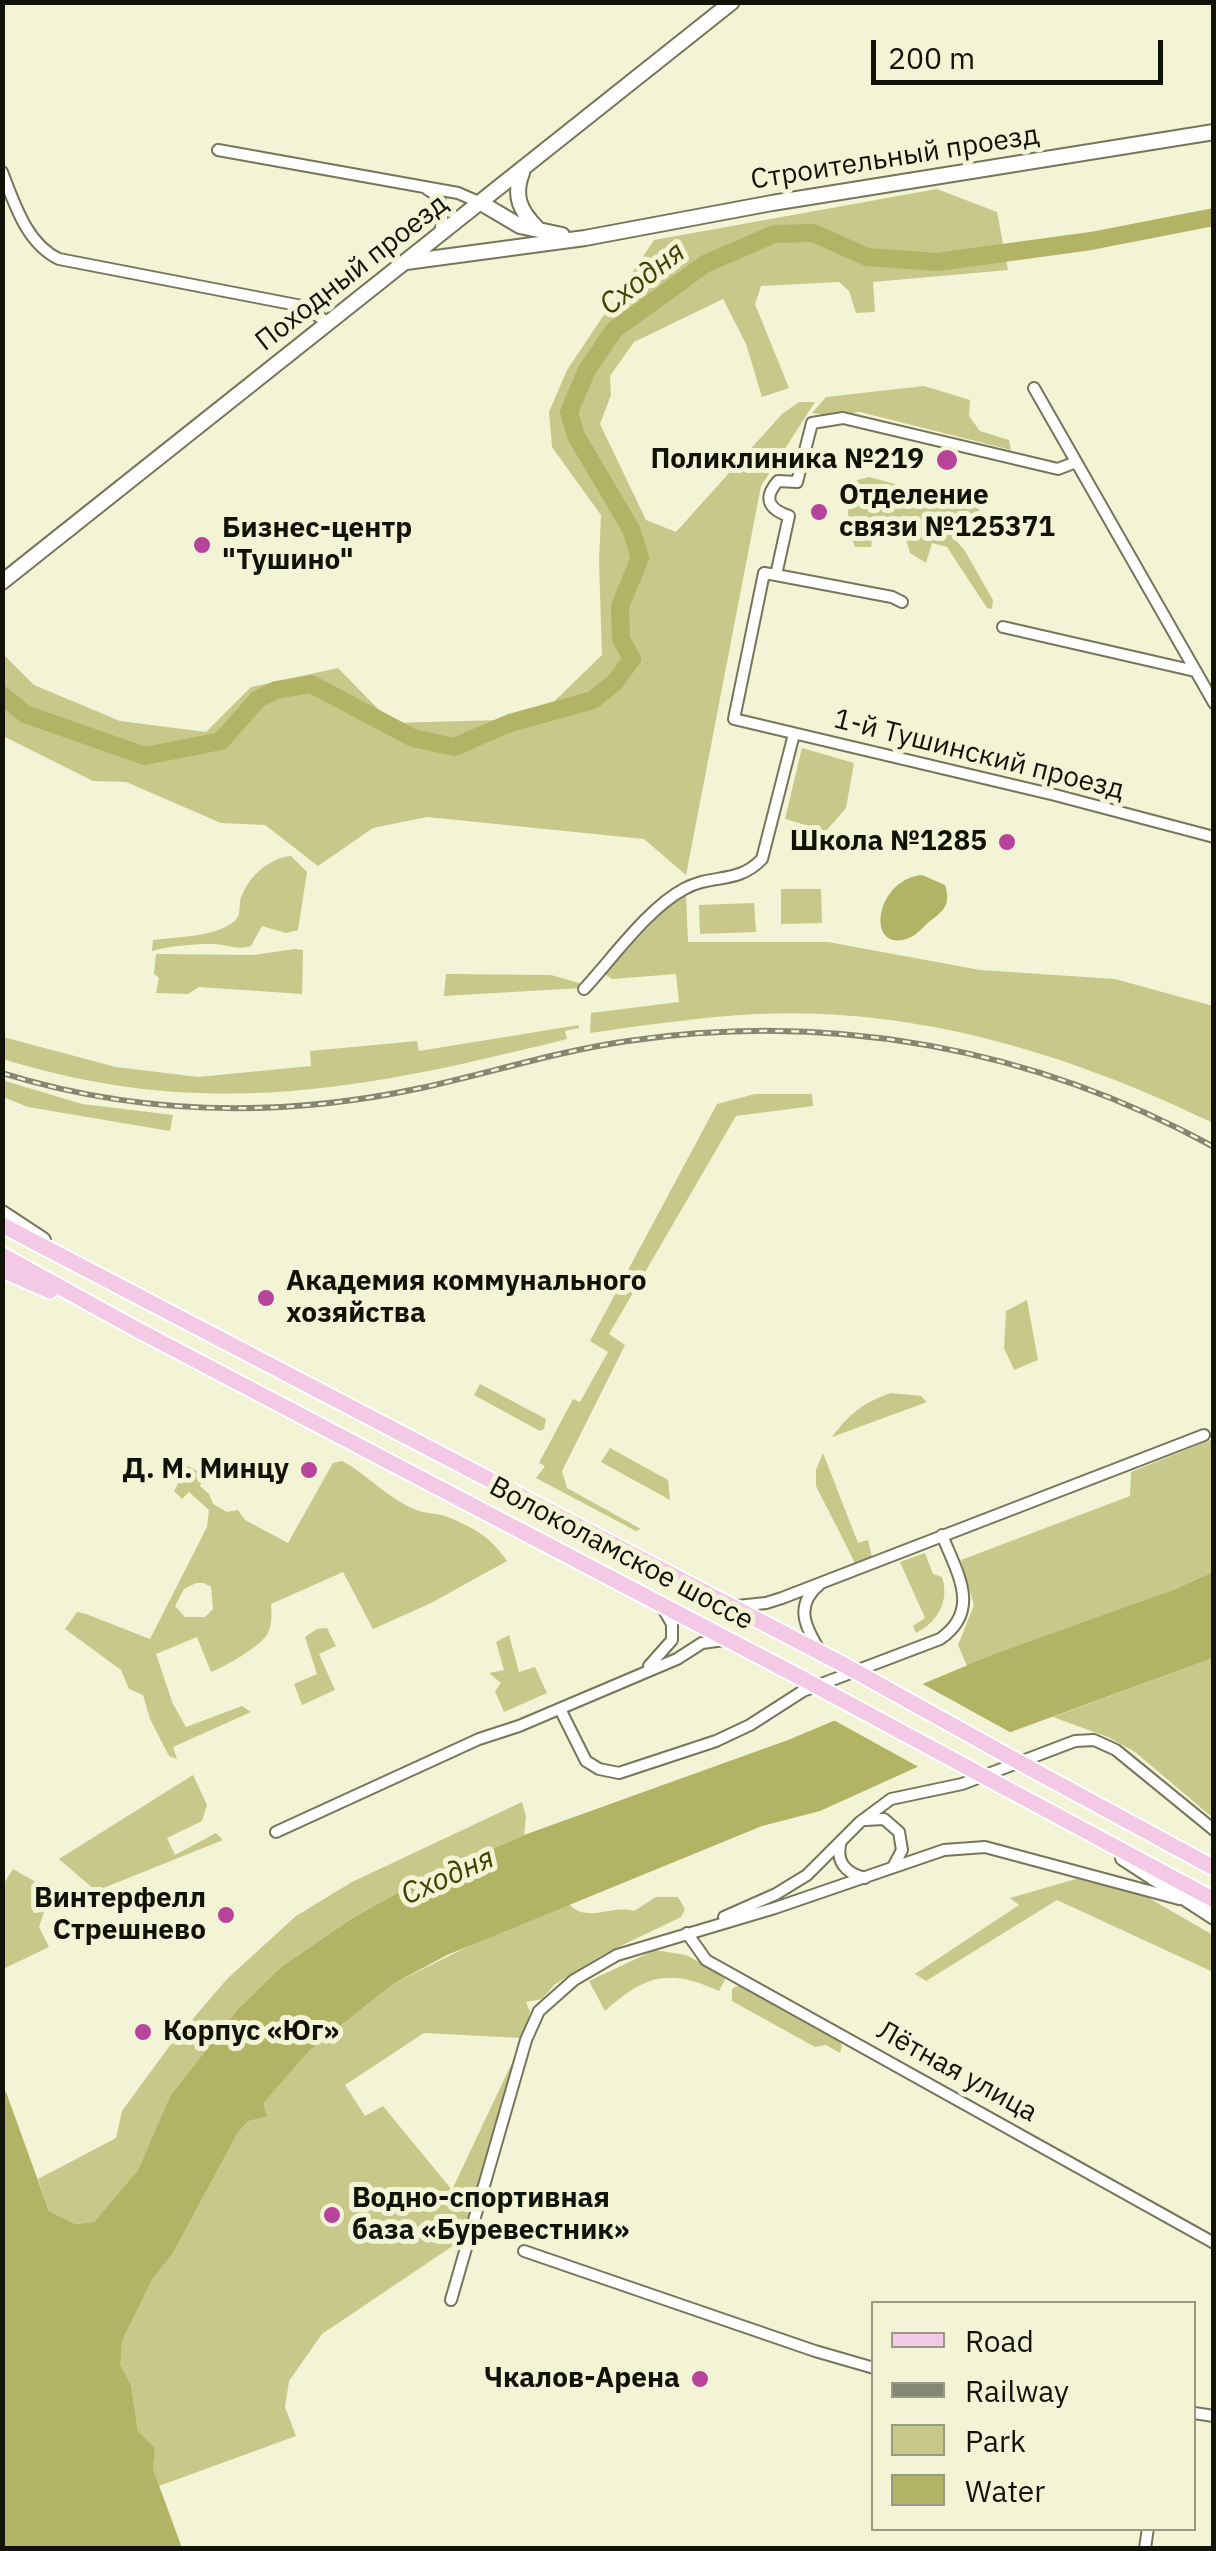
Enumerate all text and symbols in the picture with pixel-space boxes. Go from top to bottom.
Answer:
scale bar [876,20,1168,82]
text: 200 m [888,38,975,77]
street label: Строительный проезд [748,119,1042,197]
street label: Походный проезд [249,187,455,359]
water label: Сходня [593,235,693,323]
place label: Поликлиника №219 [650,443,924,477]
marker: Поликлиника №219 [934,447,960,473]
place label: Отделение связи №125371 [839,479,1055,545]
marker: Отделение связи №125371 [808,501,830,523]
place label: Бизнес-центр "Тушино" [222,512,412,578]
marker: Бизнес-центр "Тушино" [191,534,213,556]
street label: 1-й Тушинский проезд [830,703,1128,807]
place label: Школа №1285 [790,825,987,859]
marker: Школа №1285 [996,831,1018,853]
place label: Академия коммунального хозяйства [286,1265,646,1331]
marker: Академия коммунального хозяйства [255,1287,277,1309]
place label: Д. М. Минцу [123,1453,289,1487]
marker: Д. М. Минцу [298,1459,320,1481]
street label: Волоколамское шоссе [483,1470,759,1638]
water label: Сходня [396,1841,500,1913]
place label: Винтерфелл Стрешнево [34,1882,206,1948]
marker: Винтерфелл Стрешнево [215,1904,237,1926]
street label: Лётная улица [871,2014,1043,2130]
place label: Корпус «Юг» [163,2015,339,2049]
marker: Корпус «Юг» [132,2021,154,2043]
place label: Водно-спортивная база «Буревестник» [352,2182,629,2248]
marker: Водно-спортивная база «Буревестник» [321,2204,343,2226]
legend [871,2301,1196,2531]
text: Road [965,2321,1034,2360]
place label: Чкалов-Арена [484,2362,680,2396]
marker: Чкалов-Арена [689,2368,711,2390]
text: Railway [965,2371,1069,2410]
text: Park [965,2421,1026,2460]
text: Water [965,2471,1045,2510]

